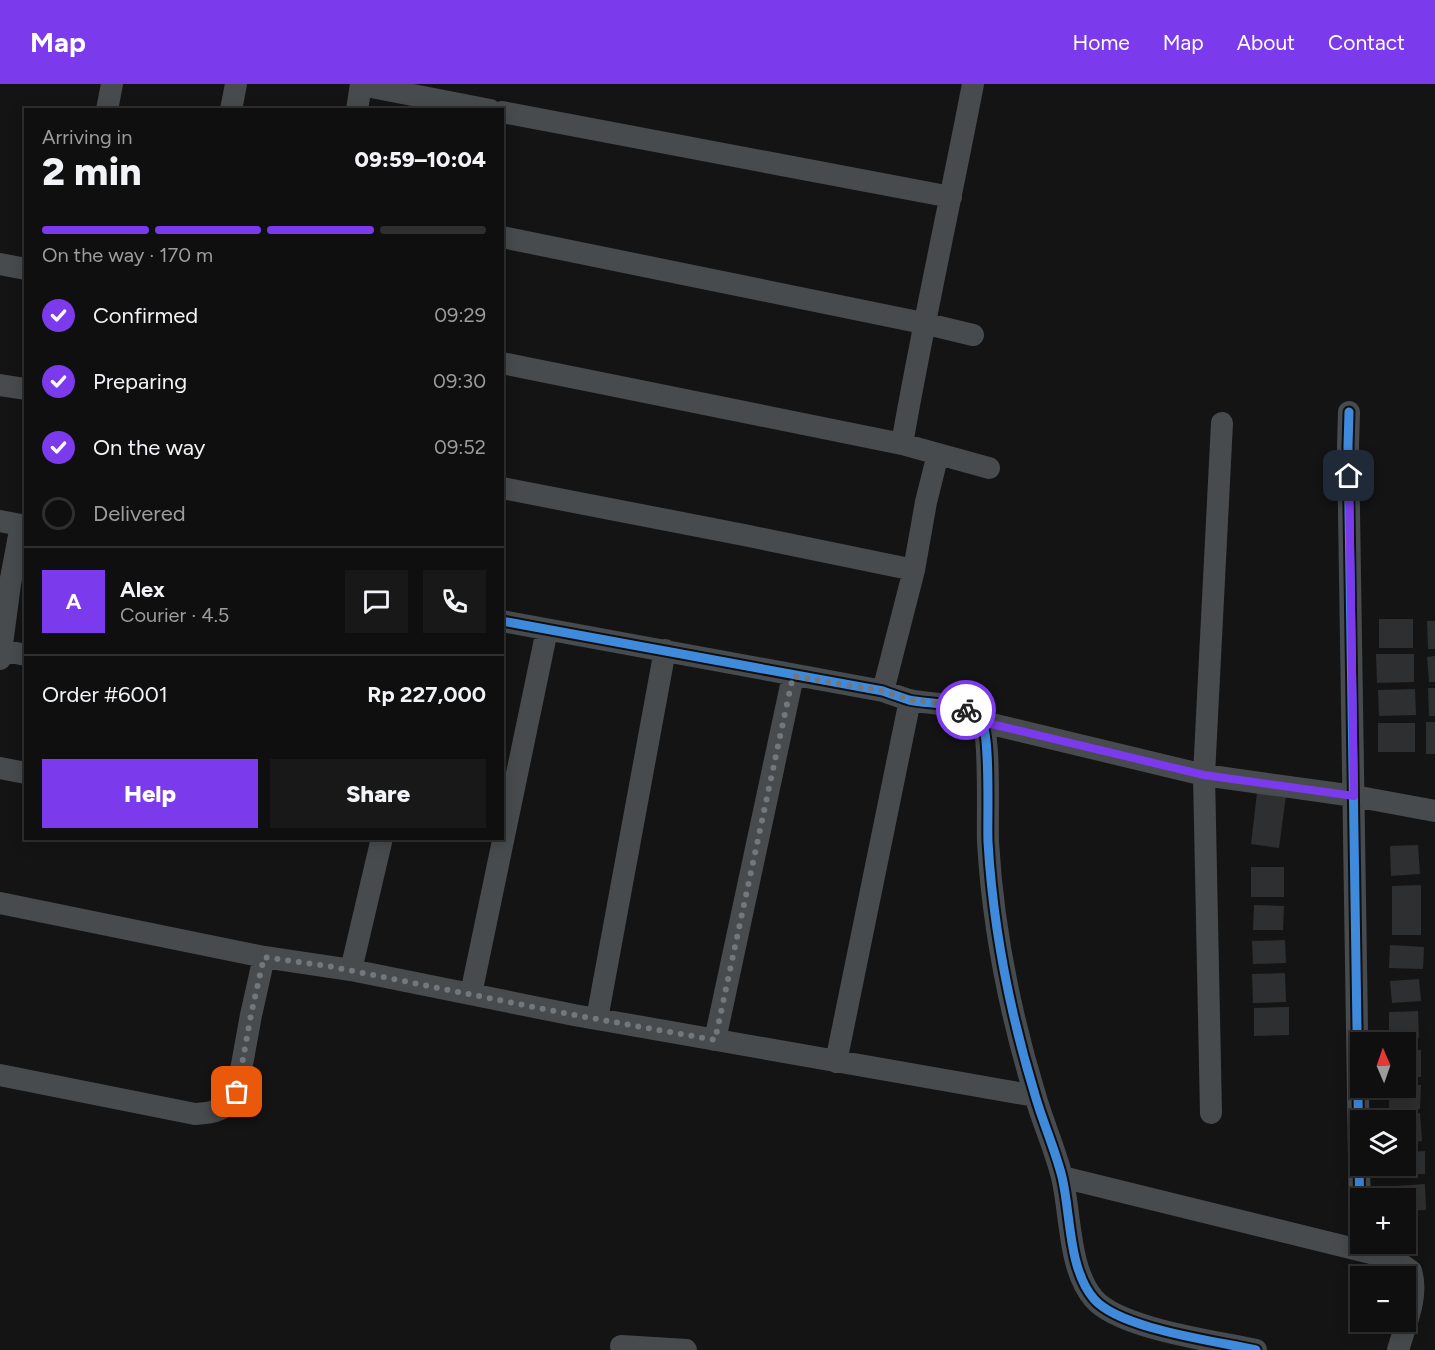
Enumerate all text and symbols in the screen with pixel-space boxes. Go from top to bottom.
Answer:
text: Map [30,25,86,59]
text: Home [1073,30,1130,55]
text: Map [1163,30,1204,55]
text: About [1237,30,1295,55]
text: Contact [1328,30,1405,55]
text: Arriving in [42,125,132,149]
text: 09:59–10:04 [355,146,486,173]
text: 2 min [42,148,142,195]
text: On the way · 170 m [42,243,213,267]
icon: check [42,299,75,332]
text: Confirmed [93,302,198,329]
text: 09:29 [434,303,486,327]
icon: check [42,365,75,398]
text: Preparing [93,368,187,395]
text: 09:30 [433,369,486,393]
icon: check [42,431,75,464]
text: On the way [93,434,205,461]
text: 09:52 [434,435,486,459]
pin [1323,450,1374,501]
icon: home [1332,459,1365,492]
text: Delivered [93,500,186,527]
button: chat [345,570,408,633]
button: phone [423,570,486,633]
text: Alex [120,576,165,603]
text: A [66,588,81,615]
text: Courier · 4.5 [120,603,229,627]
courier [936,680,996,740]
text: Order #6001 [42,681,168,708]
text: Rp 227,000 [367,681,486,708]
icon: bike [950,694,983,727]
button: Help [42,759,258,828]
button: Share [270,759,486,828]
north arrow [1350,1032,1416,1098]
map controls [1350,1032,1416,1332]
pin [211,1066,262,1117]
icon: bag [220,1075,253,1108]
button: layers [1350,1110,1416,1176]
button: + [1350,1188,1416,1254]
button: − [1350,1266,1416,1332]

